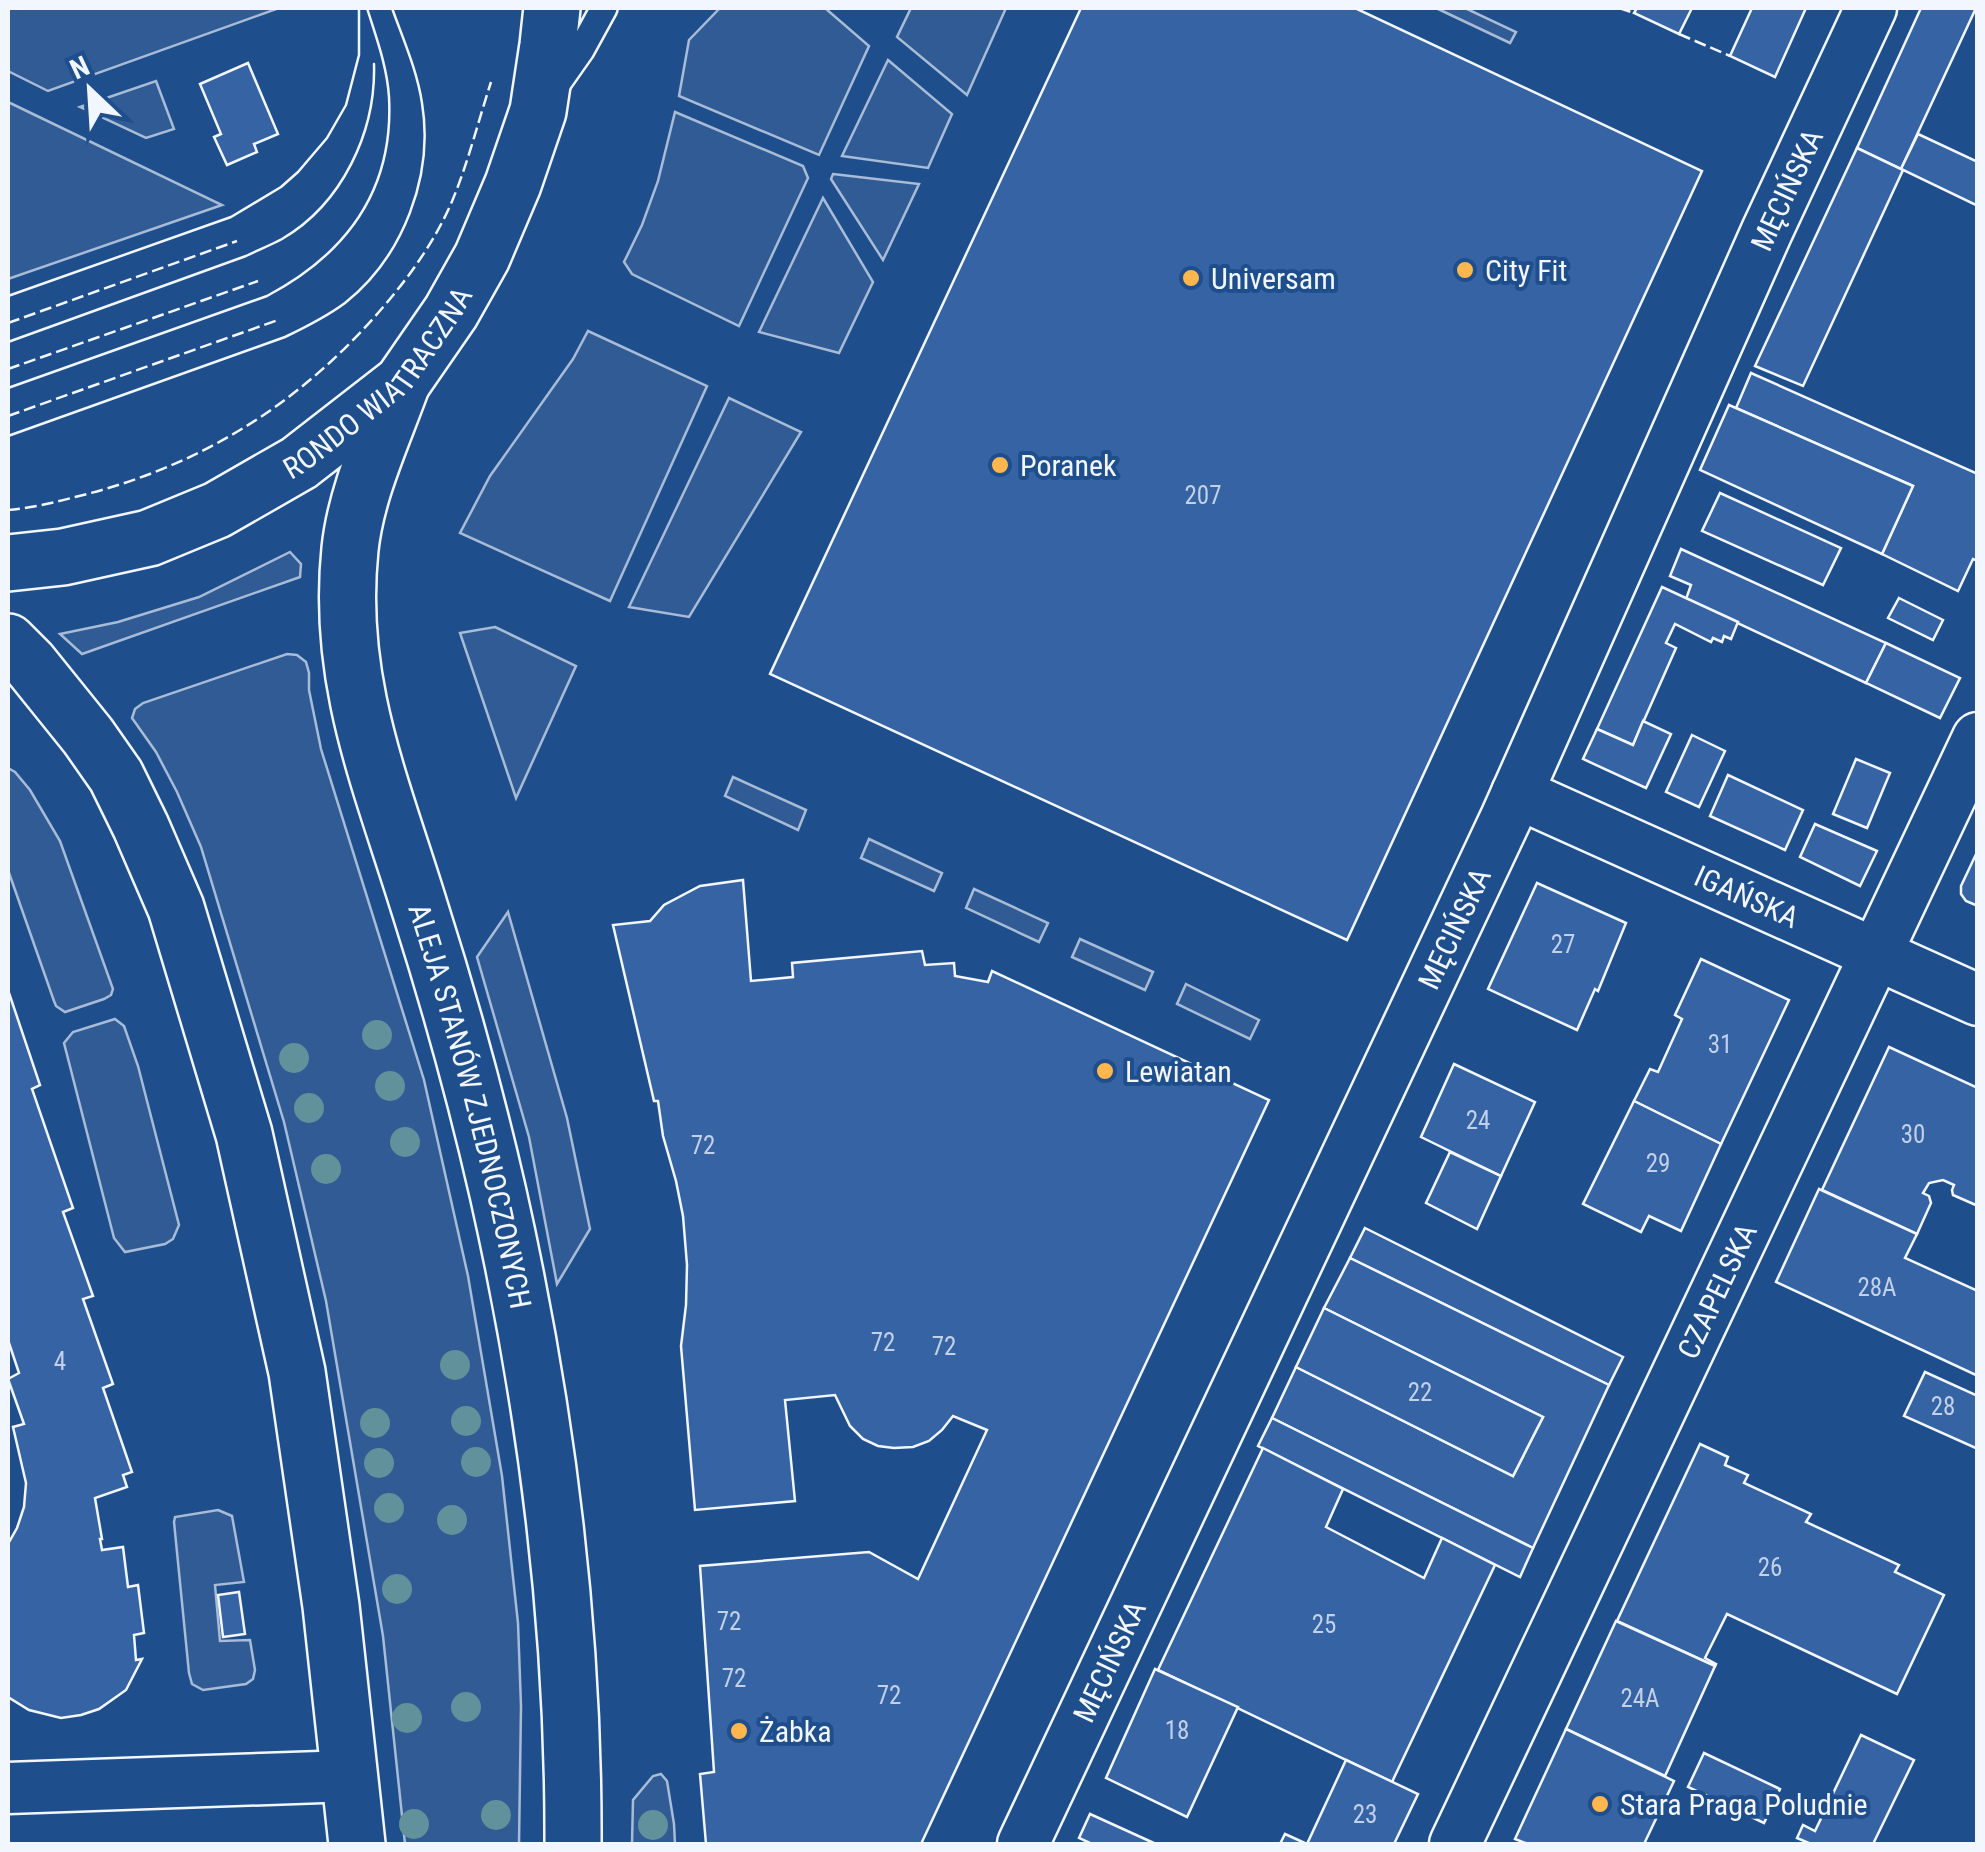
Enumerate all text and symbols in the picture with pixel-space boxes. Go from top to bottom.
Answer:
north arrow [40,40,140,140]
text: N [65,49,94,86]
street label: MĘCIŃSKA [1743,123,1830,256]
place label: City Fit [1485,253,1567,288]
marker: City Fit [1454,259,1476,281]
place label: Universam [1211,261,1336,296]
marker: Universam [1180,267,1202,289]
street label: RONDO WIATRACZNA [277,281,479,486]
place label: Poranek [1020,448,1117,483]
marker: Poranek [989,454,1011,476]
house number: 207 [1184,481,1222,510]
street label: IGAŃSKA [1689,858,1804,935]
street label: MĘCIŃSKA [1411,862,1498,995]
street label: ALEJA STANÓW ZJEDNOCZONYCH [402,899,539,1311]
house number: 27 [1551,930,1575,959]
house number: 31 [1708,1030,1732,1059]
place label: Lewiatan [1125,1054,1232,1089]
marker: Lewiatan [1094,1060,1116,1082]
house number: 24 [1466,1106,1490,1135]
house number: 30 [1901,1120,1925,1149]
house number: 72 [691,1131,715,1160]
house number: 29 [1646,1149,1670,1178]
street label: CZAPELSKA [1670,1218,1764,1364]
house number: 28A [1857,1273,1897,1302]
house number: 72 [871,1328,895,1357]
house number: 72 [932,1332,956,1361]
house number: 4 [54,1347,66,1376]
house number: 22 [1408,1378,1432,1407]
house number: 28 [1931,1392,1955,1421]
house number: 26 [1758,1553,1782,1582]
street label: MĘCIŃSKA [1066,1595,1153,1727]
house number: 72 [717,1607,741,1636]
house number: 25 [1312,1610,1336,1639]
house number: 72 [722,1664,746,1693]
house number: 72 [877,1681,901,1710]
house number: 24A [1620,1684,1660,1713]
place label: Żabka [759,1714,832,1749]
house number: 18 [1165,1716,1189,1745]
marker: Żabka [728,1720,750,1742]
place label: Stara Praga Poludnie [1620,1787,1867,1822]
marker: Stara Praga Poludnie [1589,1793,1611,1815]
house number: 23 [1353,1800,1377,1829]

